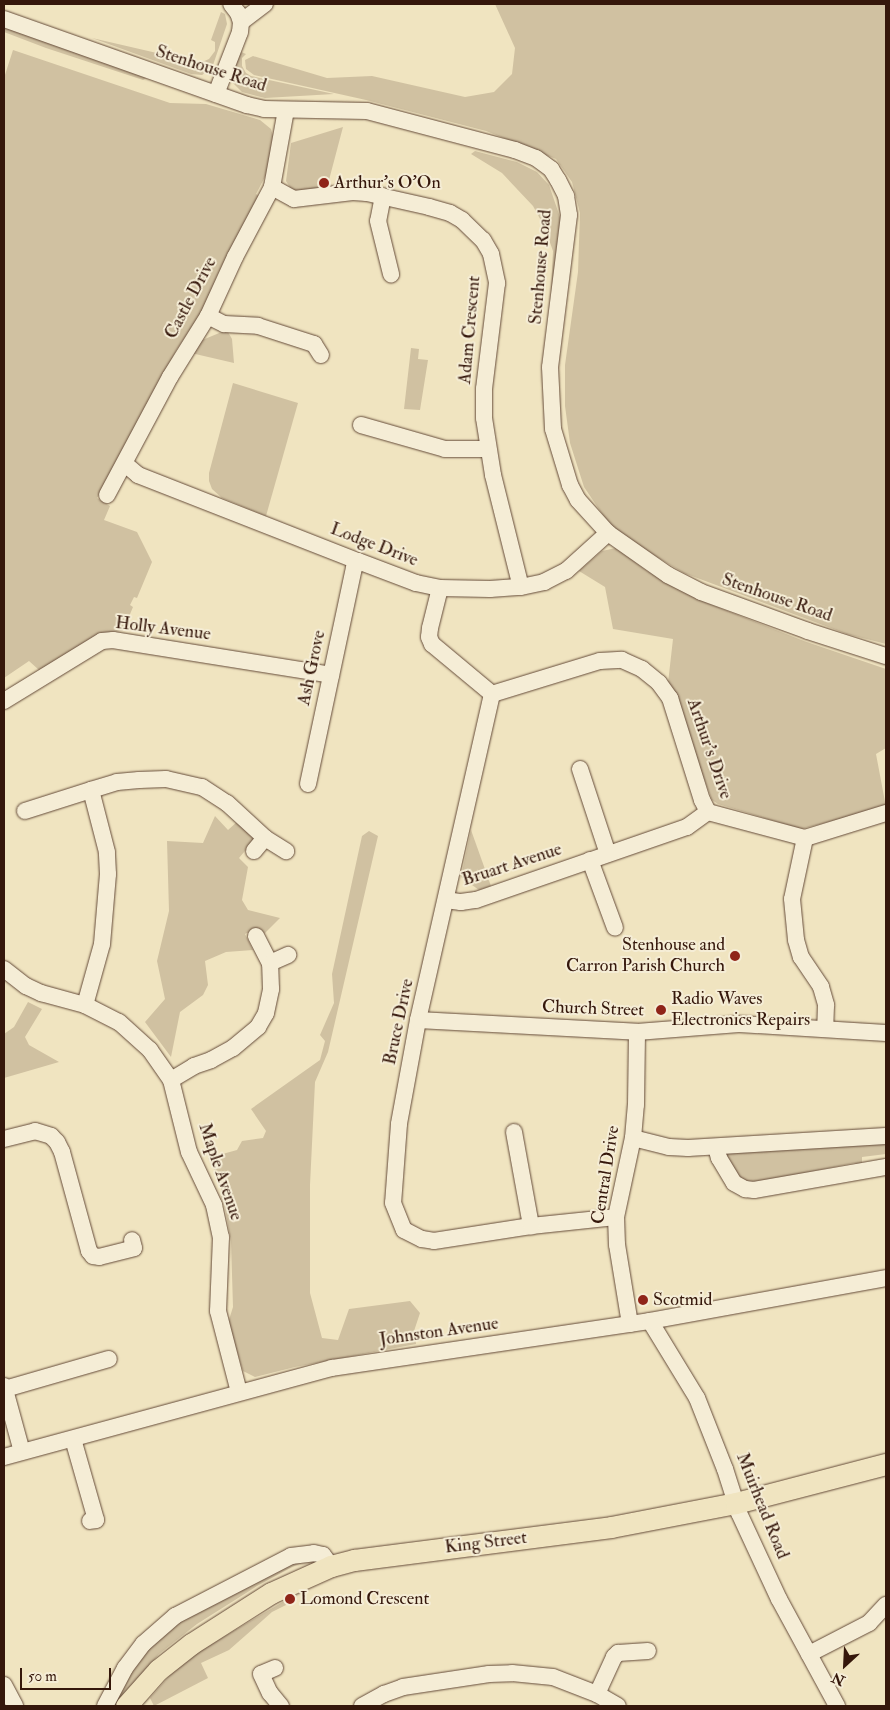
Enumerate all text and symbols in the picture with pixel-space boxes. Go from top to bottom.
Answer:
street label: Stenhouse Road [153,41,269,97]
place label: Arthur's O'On [334,172,441,194]
marker: Arthur's O'On [318,177,330,189]
street label: Stenhouse Road [525,209,557,325]
street label: Castle Drive [160,253,222,343]
street label: Adam Crescent [455,275,485,385]
street label: Lodge Drive [327,518,421,572]
street label: Stenhouse Road [719,569,835,627]
street label: Holly Avenue [114,612,212,646]
street label: Ash Grove [294,628,330,708]
street label: Arthur's Drive [682,696,736,802]
street label: Bruart Avenue [459,839,565,891]
place label: Stenhouse and Carron Parish Church [566,935,725,978]
marker: Stenhouse and Carron Parish Church [729,950,741,962]
street label: Bruce Drive [379,977,419,1067]
place label: Radio Waves Electronics Repairs [671,989,810,1032]
street label: Church Street [541,996,645,1022]
marker: Radio Waves Electronics Repairs [655,1004,667,1016]
street label: Maple Avenue [193,1120,247,1224]
street label: Central Drive [588,1124,624,1226]
place label: Scotmid [653,1289,712,1311]
marker: Scotmid [637,1294,649,1306]
street label: Johnston Avenue [378,1313,500,1351]
street label: Muirhead Road [731,1450,793,1562]
street label: King Street [444,1527,528,1559]
place label: Lomond Crescent [300,1588,429,1610]
marker: Lomond Crescent [284,1593,296,1605]
north arrow [820,1640,870,1690]
scale bar [22,1658,114,1690]
text: 50 m [28,1667,57,1686]
text: N [829,1669,848,1689]

